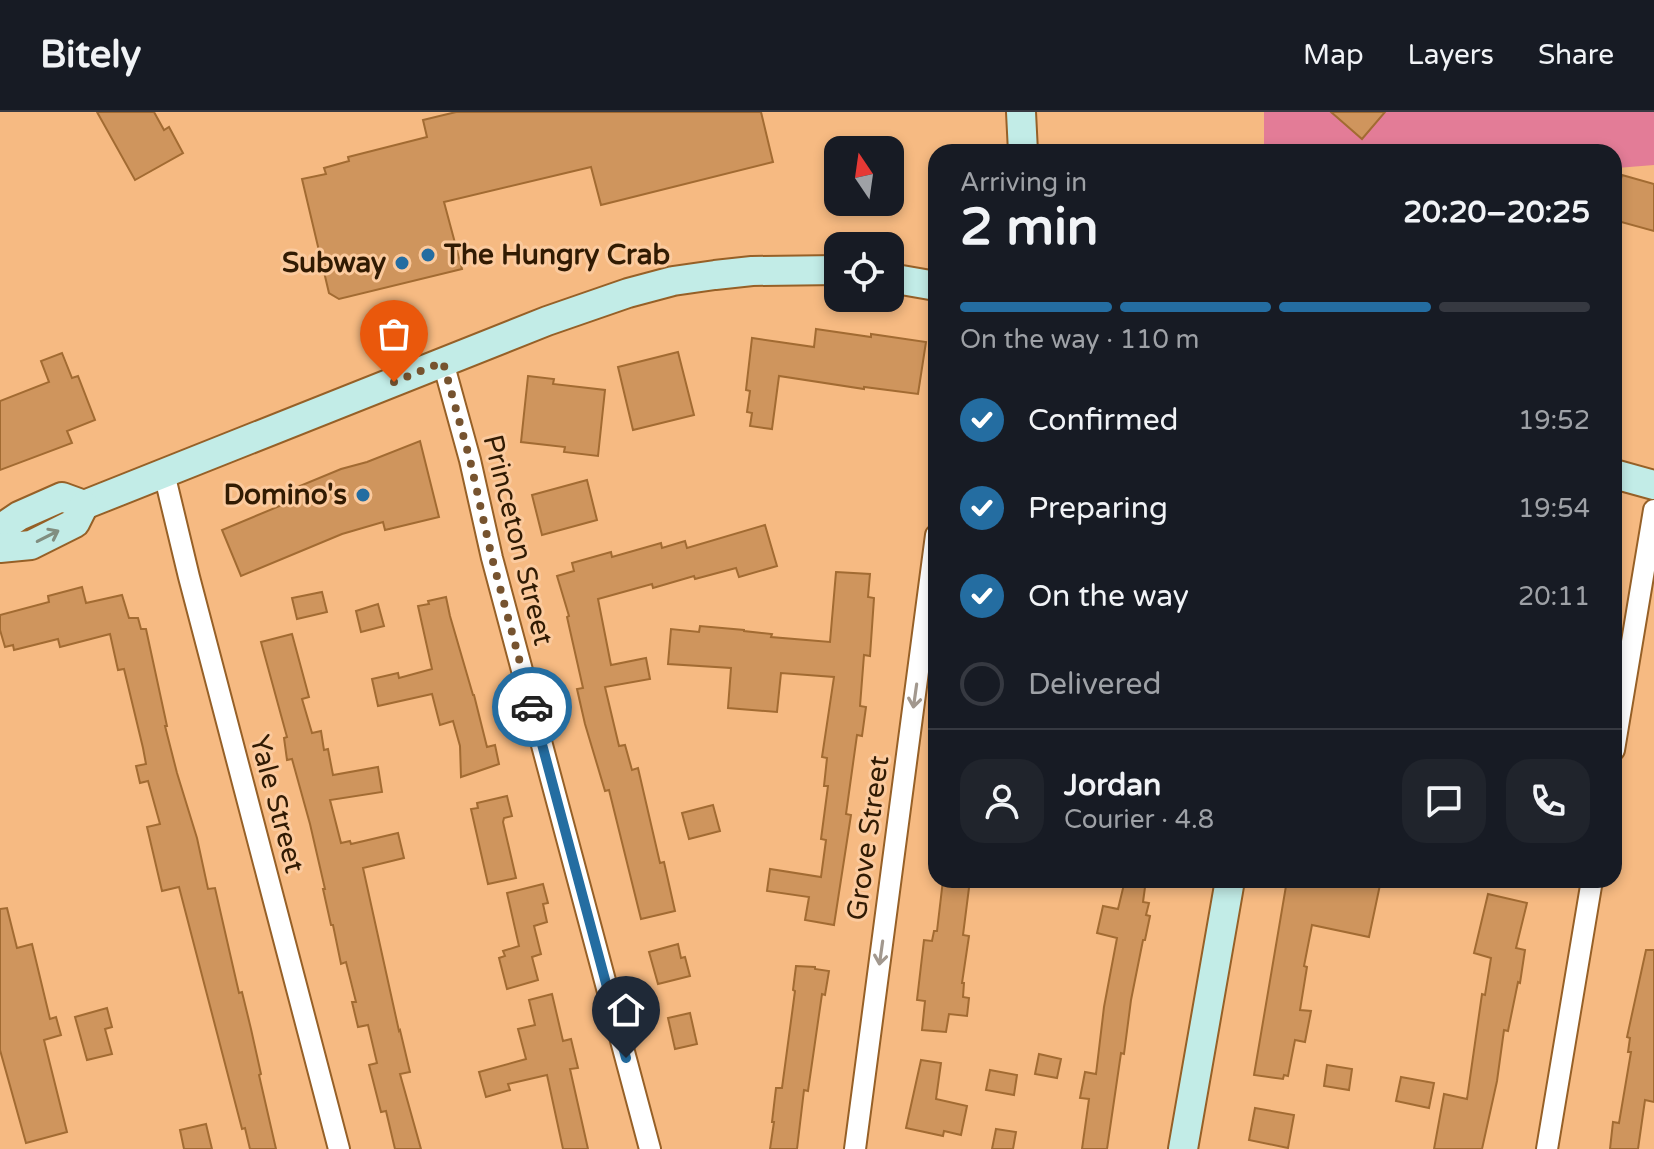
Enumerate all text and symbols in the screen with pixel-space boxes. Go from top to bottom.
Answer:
text: Bitely [40,32,141,78]
text: Map [1303,38,1364,72]
text: Layers [1408,38,1494,72]
text: Share [1538,38,1614,72]
north arrow [824,136,904,216]
map controls [824,136,904,312]
text: Arriving in [960,167,1087,198]
text: 20:20–20:25 [1403,194,1590,231]
text: 2 min [960,196,1099,259]
button: locate [824,232,904,312]
place label: The Hungry Crab [443,238,670,272]
place label: Subway [282,246,386,280]
marker: The Hungry Crab [419,246,437,264]
marker: Subway [393,254,411,272]
pin [360,300,428,382]
icon: bag [372,312,416,356]
text: On the way · 110 m [960,324,1199,355]
icon: check [960,398,1004,442]
text: Confirmed [1028,402,1179,439]
text: 19:52 [1518,405,1590,436]
street label: Princeton Street [475,431,561,649]
place label: Domino's [223,478,347,512]
marker: Domino's [354,486,372,504]
icon: check [960,486,1004,530]
text: Preparing [1028,490,1168,527]
text: 19:54 [1518,493,1590,524]
one-way arrow [35,528,59,544]
icon: check [960,574,1004,618]
text: On the way [1028,578,1189,615]
text: 20:11 [1518,581,1590,612]
text: Delivered [1028,666,1162,703]
courier [492,667,572,747]
one-way arrow [907,683,922,708]
icon: car [510,685,554,729]
street label: Yale Street [242,731,312,877]
street label: Grove Street [840,753,896,923]
button: person [960,759,1044,843]
button: chat [1402,759,1486,843]
button: phone [1506,759,1590,843]
text: Jordan [1064,767,1161,804]
text: Courier · 4.8 [1064,804,1214,835]
one-way arrow [873,940,888,966]
pin [592,976,660,1058]
icon: home [604,988,648,1032]

